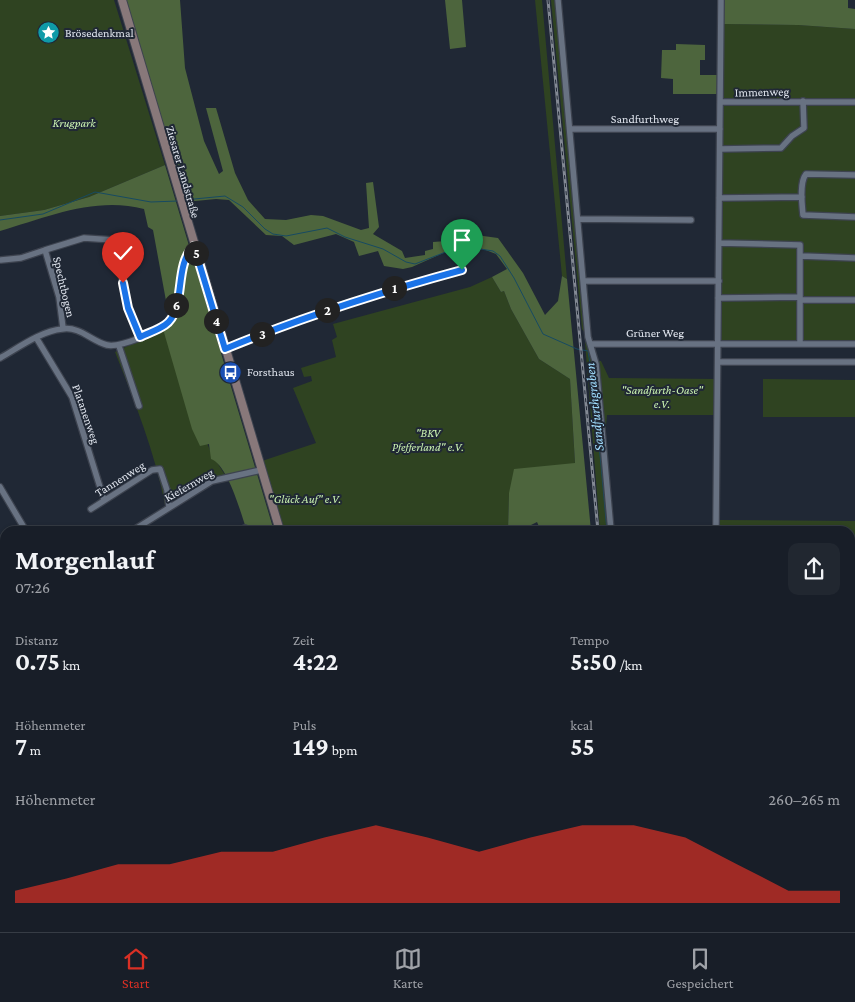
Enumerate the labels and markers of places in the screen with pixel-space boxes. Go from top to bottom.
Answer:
place icon: Brösedenkmal [37,21,61,45]
place label: Brösedenkmal [65,26,134,40]
pin [441,219,483,270]
pin [102,232,144,283]
pin: 5 [184,240,208,266]
pin: 1 [382,276,406,300]
pin: 6 [164,292,188,318]
pin: 2 [314,298,340,322]
pin: 4 [204,308,228,334]
pin: 3 [250,322,274,346]
bus stop icon: Forsthaus [219,360,243,384]
place label: Forsthaus [247,365,295,379]

